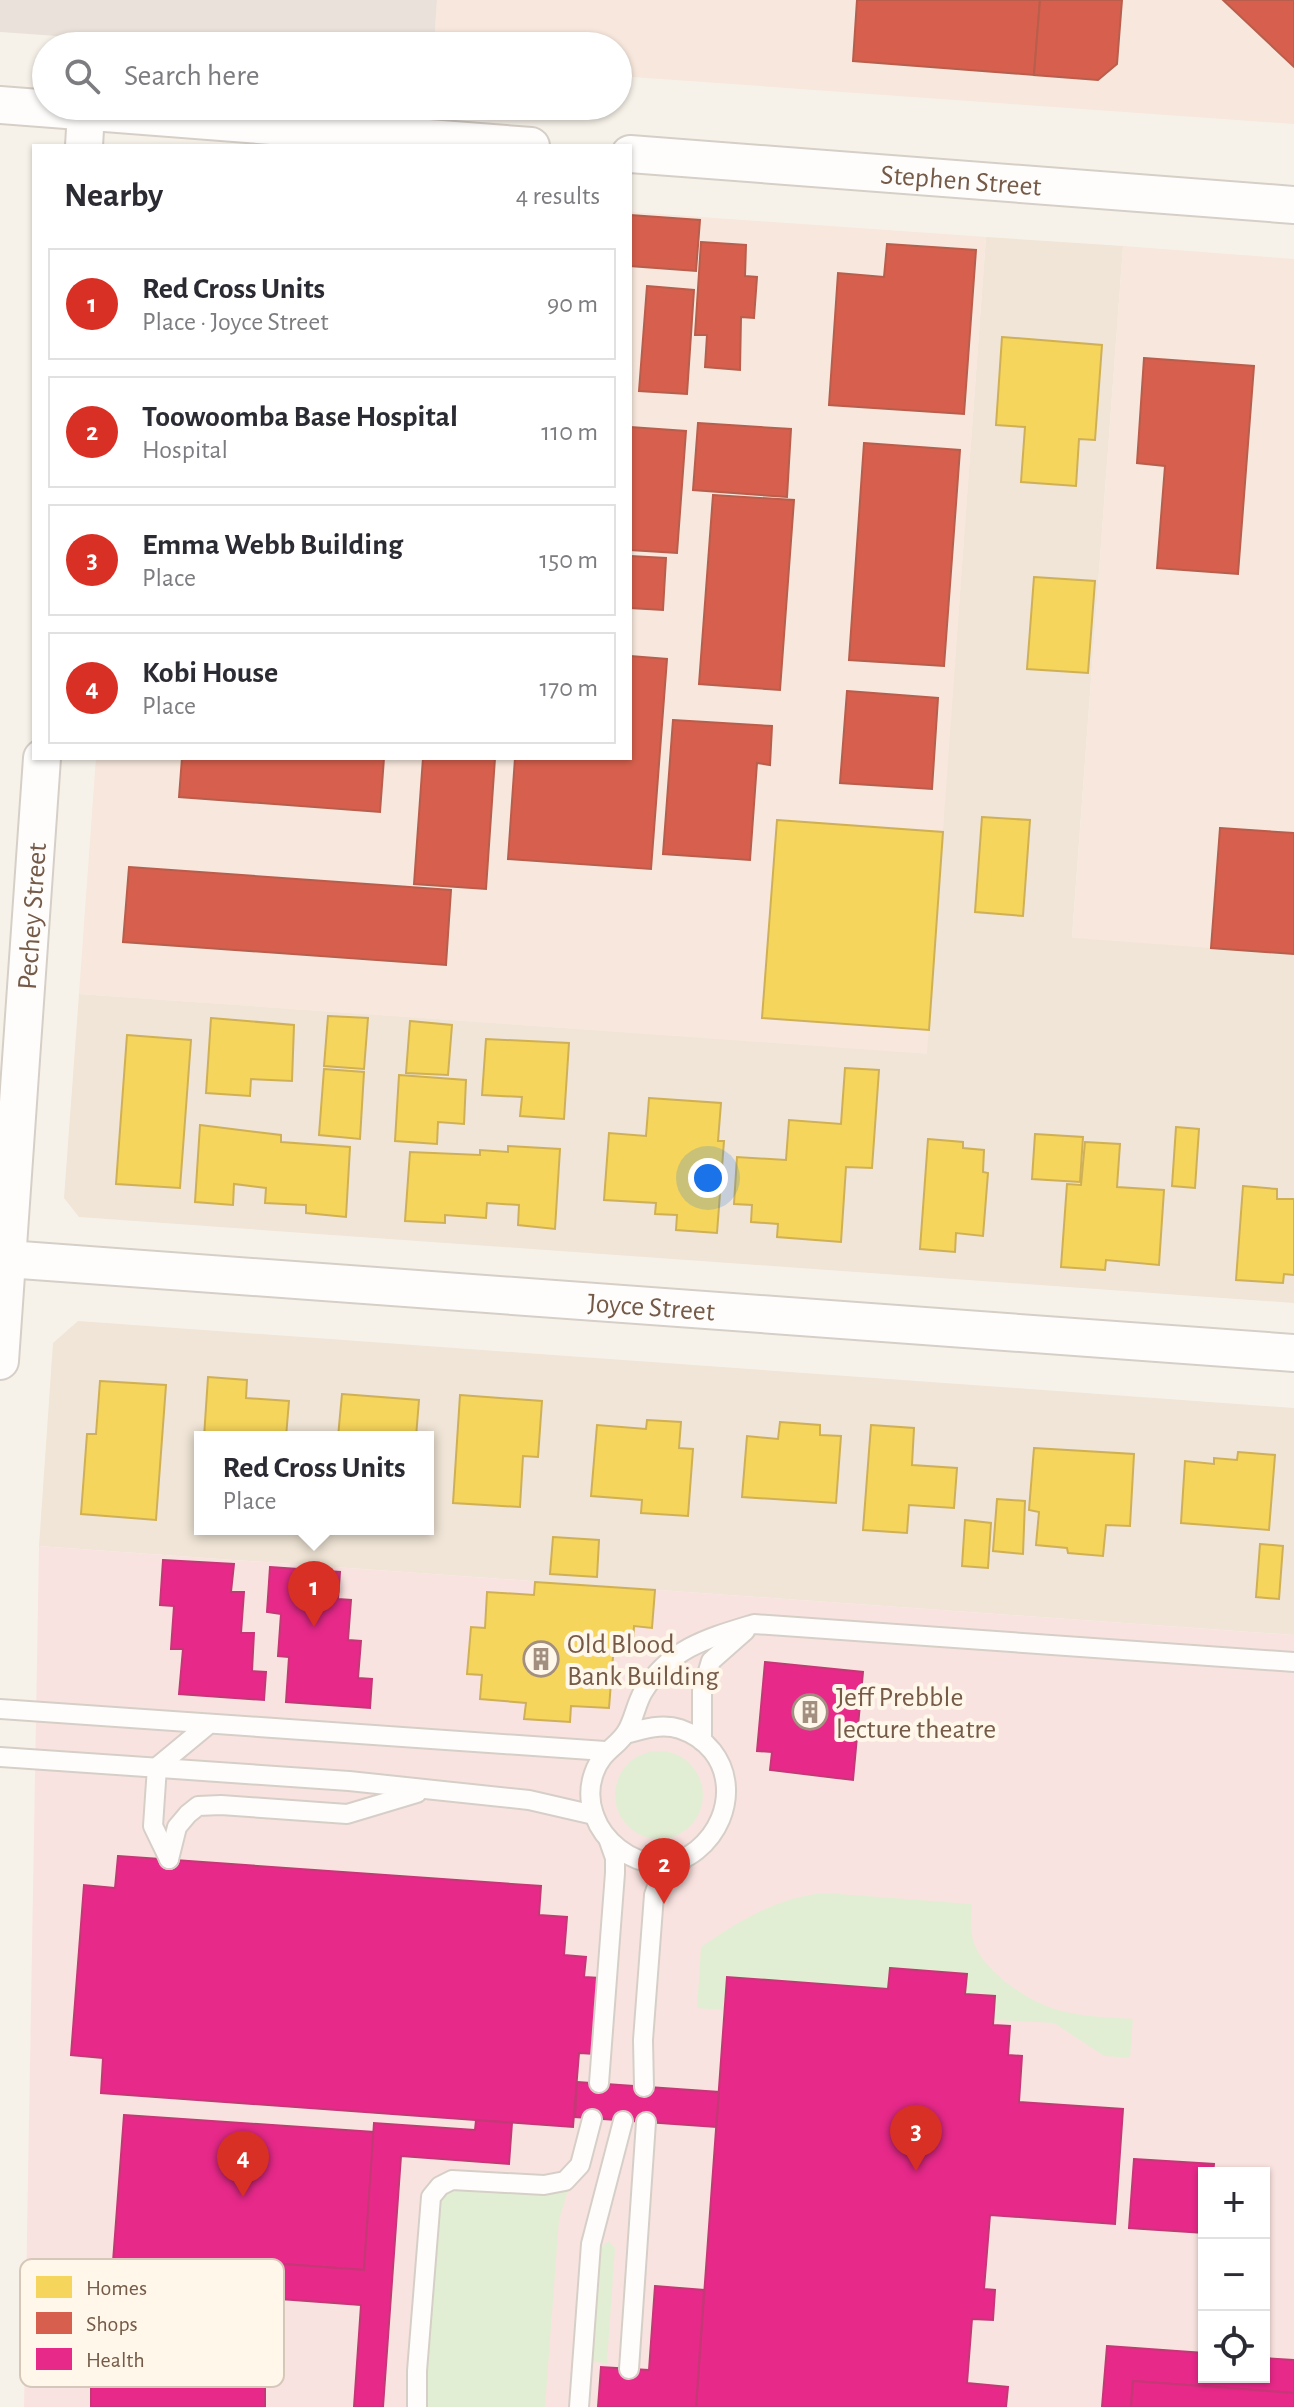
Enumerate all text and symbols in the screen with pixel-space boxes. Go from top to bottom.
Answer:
search box [32,32,632,120]
icon: search [60,54,104,98]
text: Search here [124,61,260,91]
street label: Stephen Street [879,161,1043,202]
text: Nearby [64,179,163,213]
text: 4 results [516,183,600,209]
text: Red Cross Units [142,274,325,304]
text: 1 [87,291,97,317]
text: 90 m [547,291,598,317]
text: Place · Joyce Street [142,309,329,335]
text: Toowoomba Base Hospital [142,402,458,432]
text: 2 [86,419,98,445]
text: 110 m [541,419,598,445]
text: Hospital [142,437,228,463]
text: Emma Webb Building [142,530,403,560]
text: 3 [86,547,98,573]
text: 150 m [539,547,598,573]
text: Place [142,565,196,591]
text: Kobi House [142,658,278,688]
text: 4 [85,675,99,701]
text: 170 m [539,675,598,701]
text: Place [142,693,196,719]
street label: Pechey Street [14,842,52,991]
your location [688,1158,728,1198]
street label: Joyce Street [587,1289,716,1327]
popup [194,1431,434,1535]
text: Red Cross Units [222,1453,406,1483]
text: Place [222,1488,276,1514]
pin: 1 [288,1561,340,1627]
place label: Old Blood Bank Building [567,1631,719,1691]
building icon: Old Blood Bank Building [522,1640,560,1678]
place label: Jeff Prebble lecture theatre [836,1684,996,1744]
building icon: Jeff Prebble lecture theatre [791,1693,829,1731]
pin: 2 [638,1838,690,1904]
pin: 3 [890,2105,942,2171]
pin: 4 [217,2131,269,2197]
map controls [1198,2167,1270,2383]
button: + [1198,2167,1270,2239]
button: − [1198,2239,1270,2311]
legend [20,2259,284,2387]
text: Homes [86,2277,147,2299]
button: locate [1198,2311,1270,2383]
text: Shops [86,2313,138,2335]
text: Health [86,2349,145,2371]

